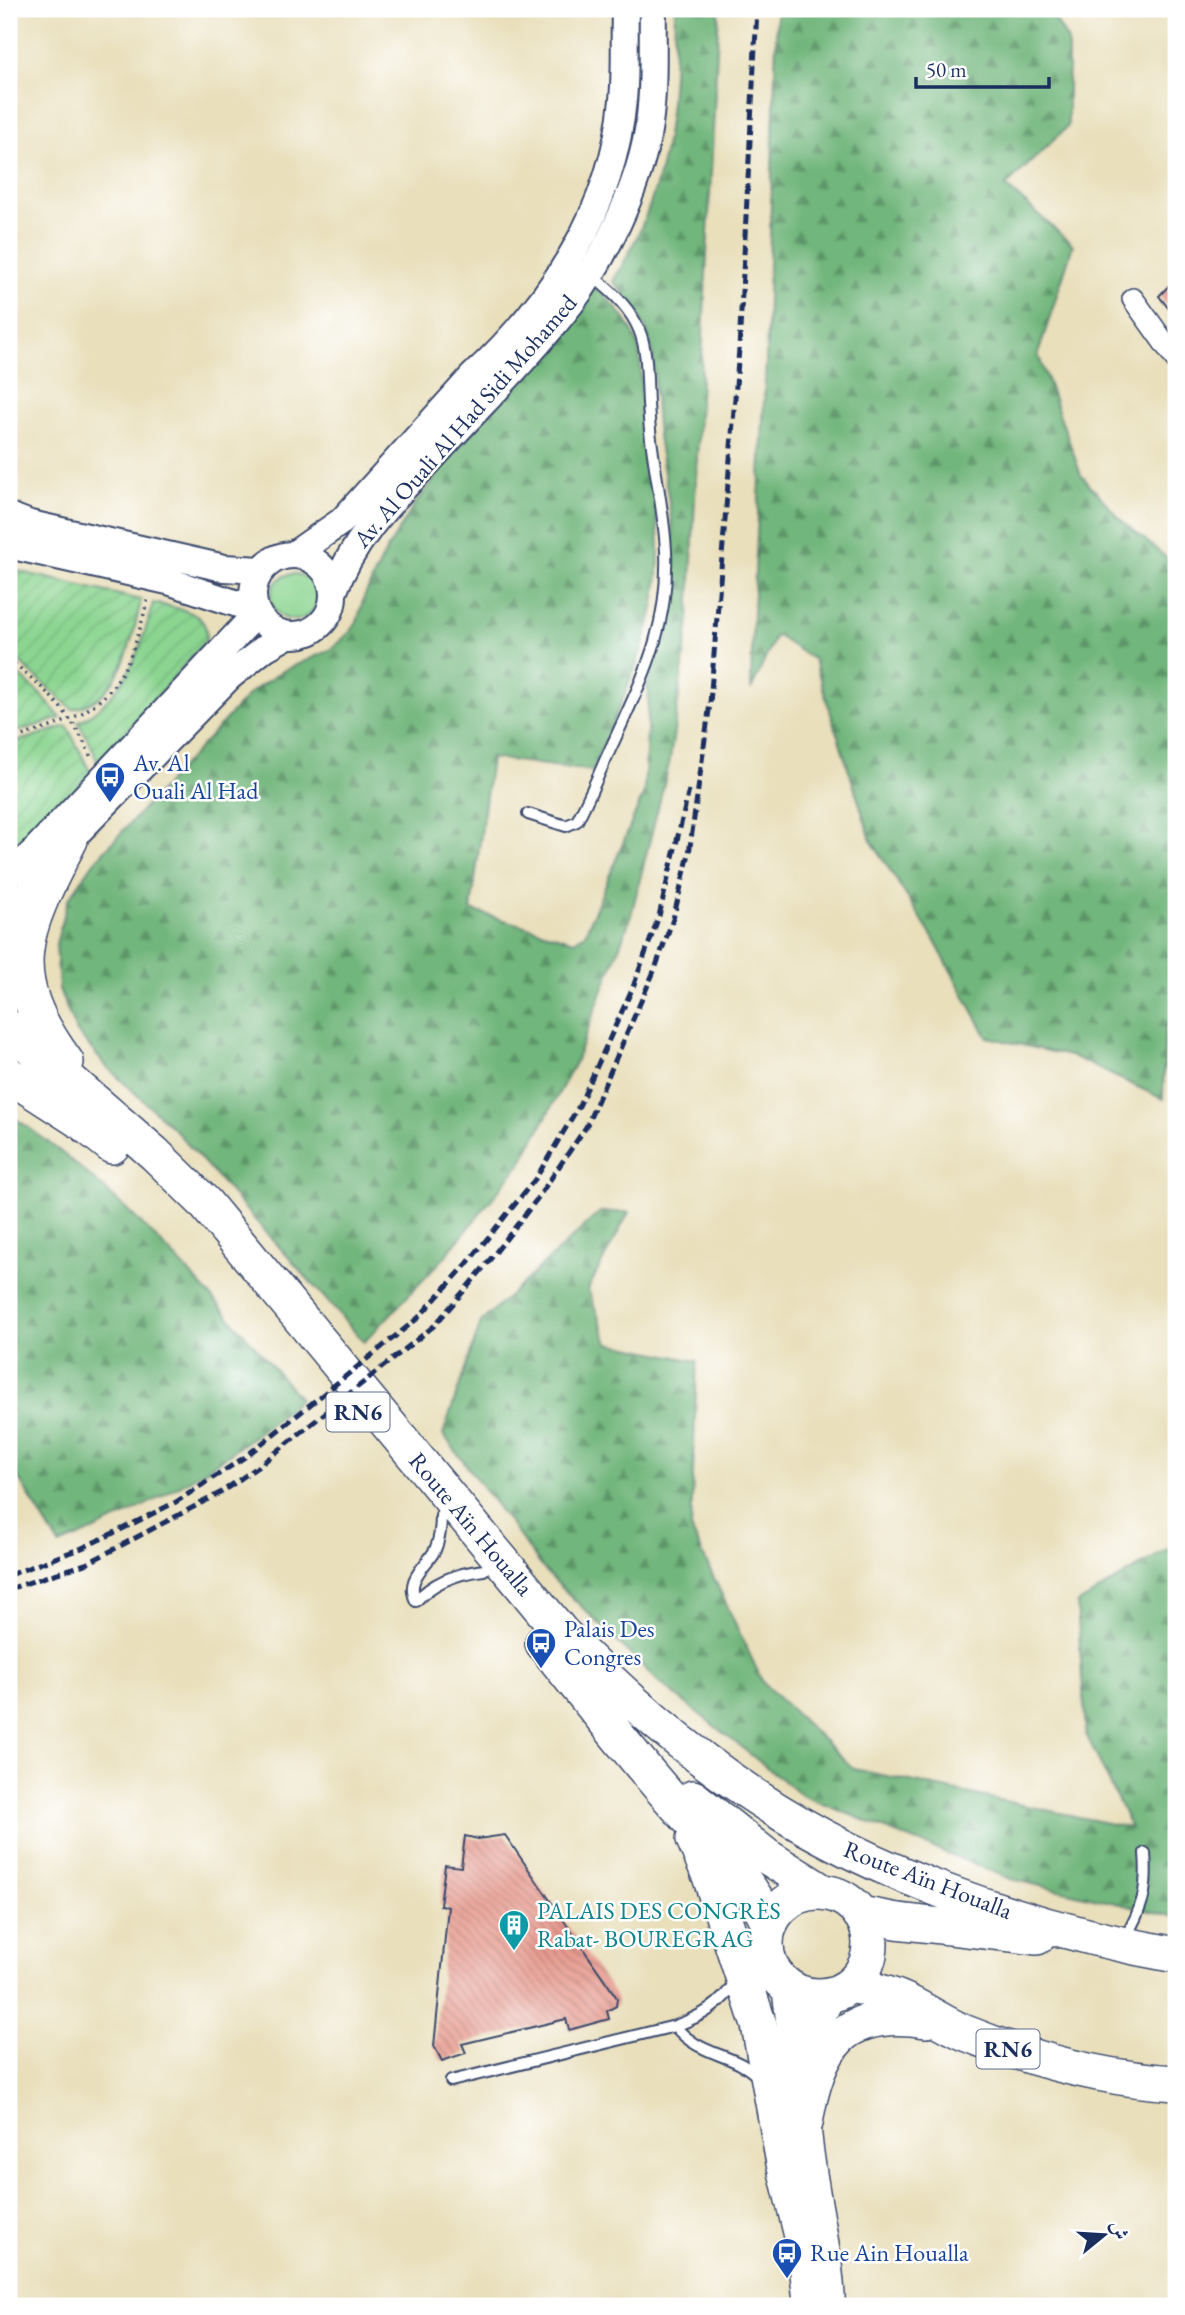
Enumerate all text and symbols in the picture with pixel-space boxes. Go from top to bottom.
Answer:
scale bar [916,46,1048,90]
text: 50 m [926,56,967,83]
street label: Av. Al Ouali Al Had Sidi Mohamed [345,287,584,555]
place label: Av. Al Ouali Al Had [132,747,259,806]
bus stop icon: Av. Al Ouali Al Had [93,760,127,804]
road number: RN6 [326,1392,390,1432]
street label: Route Aïn Houalla [402,1446,541,1602]
place label: Palais Des Congres [564,1613,655,1672]
bus stop icon: Palais Des Congres [524,1626,558,1670]
street label: Route Aïn Houalla [840,1833,1017,1926]
place label: PALAIS DES CONGRÈS Rabat- BOUREGRAG [537,1895,781,1954]
building icon: PALAIS DES CONGRÈS Rabat- BOUREGRAG [497,1908,531,1952]
road number: RN6 [976,2030,1040,2068]
north arrow [1070,2200,1140,2270]
text: ش [1105,2217,1134,2243]
bus stop icon: Rue Ain Houalla [770,2236,804,2280]
place label: Rue Ain Houalla [810,2237,969,2268]

